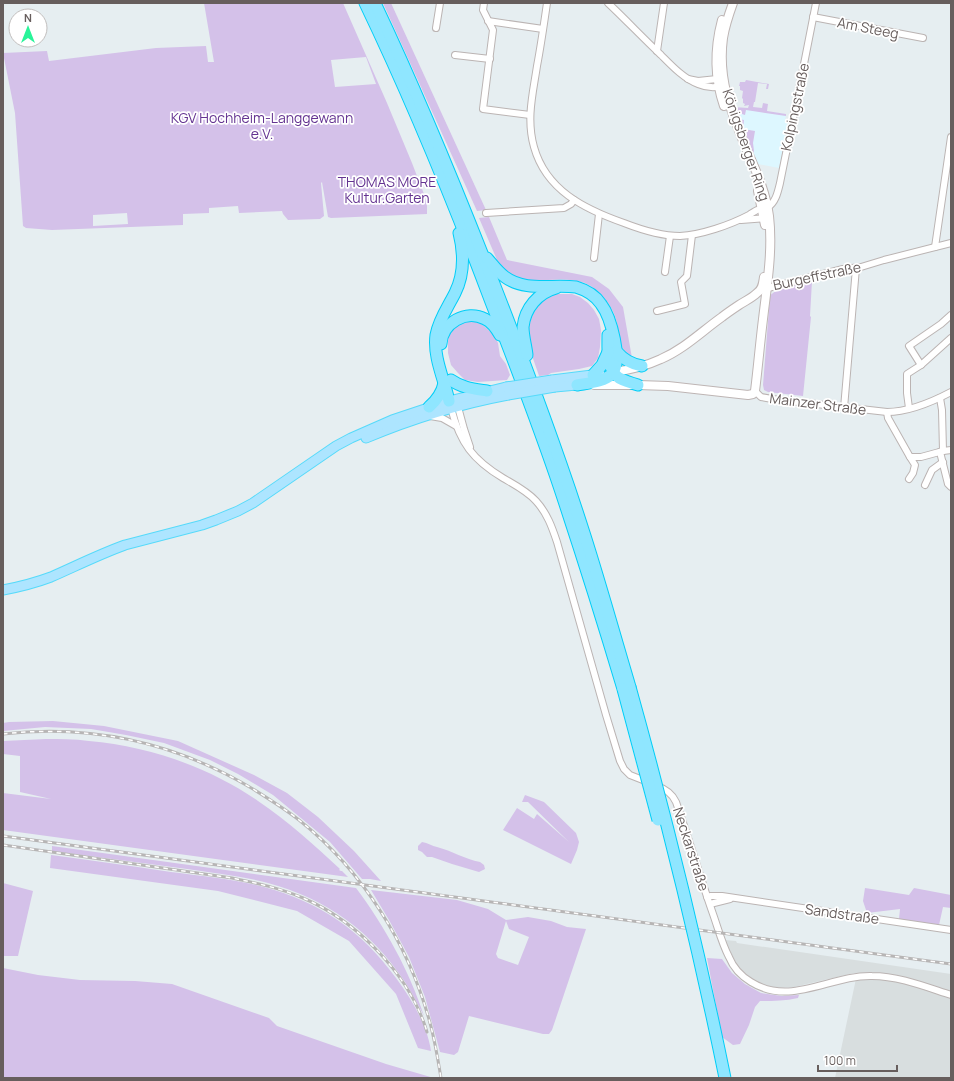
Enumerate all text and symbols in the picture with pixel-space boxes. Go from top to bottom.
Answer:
north arrow [8,8,48,48]
text: N [24,10,32,25]
street label: Am Steeg [836,12,900,43]
street label: Kolpingstraße [776,61,813,153]
street label: Königsberger Ring [718,86,775,203]
park label: KGV Hochheim-Langgewann e.V. [171,108,353,143]
park label: THOMAS MORE Kultur.Garten [338,172,436,207]
street label: Burgeffstraße [771,257,863,294]
street label: Mainzer Straße [769,388,868,419]
street label: Neckarstraße [669,805,714,893]
street label: Sandstraße [804,899,881,928]
scale bar [818,1047,897,1073]
text: 100 m [824,1052,856,1069]

